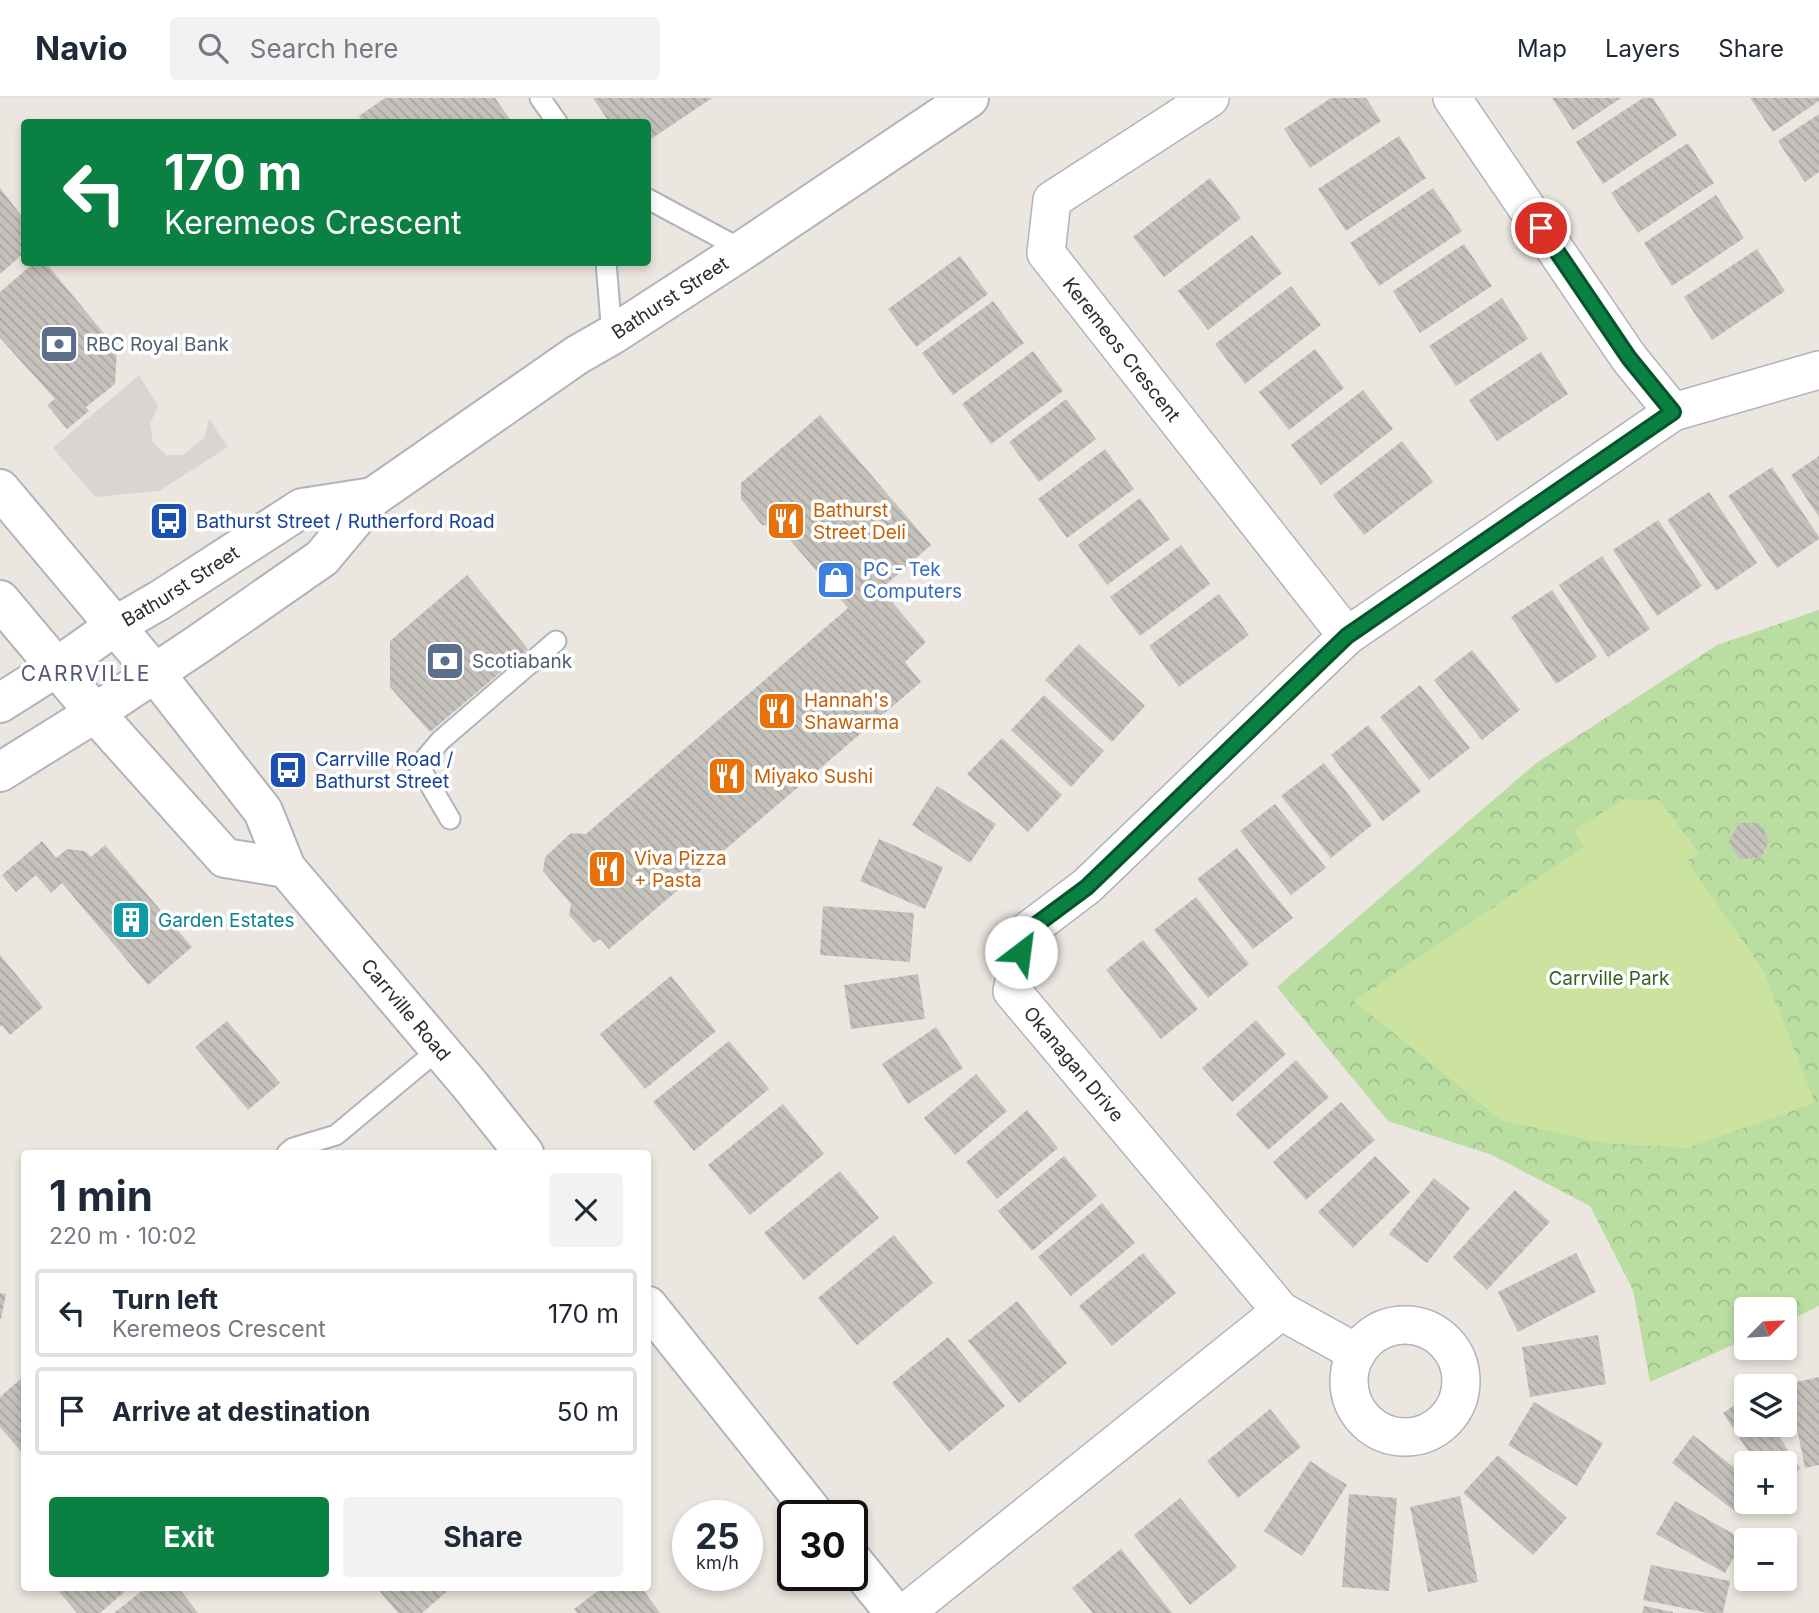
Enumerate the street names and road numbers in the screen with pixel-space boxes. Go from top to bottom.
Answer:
street label: Bathurst Street [608,252,733,344]
street label: Keremeos Crescent [1058,273,1185,426]
street label: Bathurst Street [118,541,243,632]
street label: Carrville Road [356,954,455,1066]
street label: Okanagan Drive [1019,1002,1129,1127]

